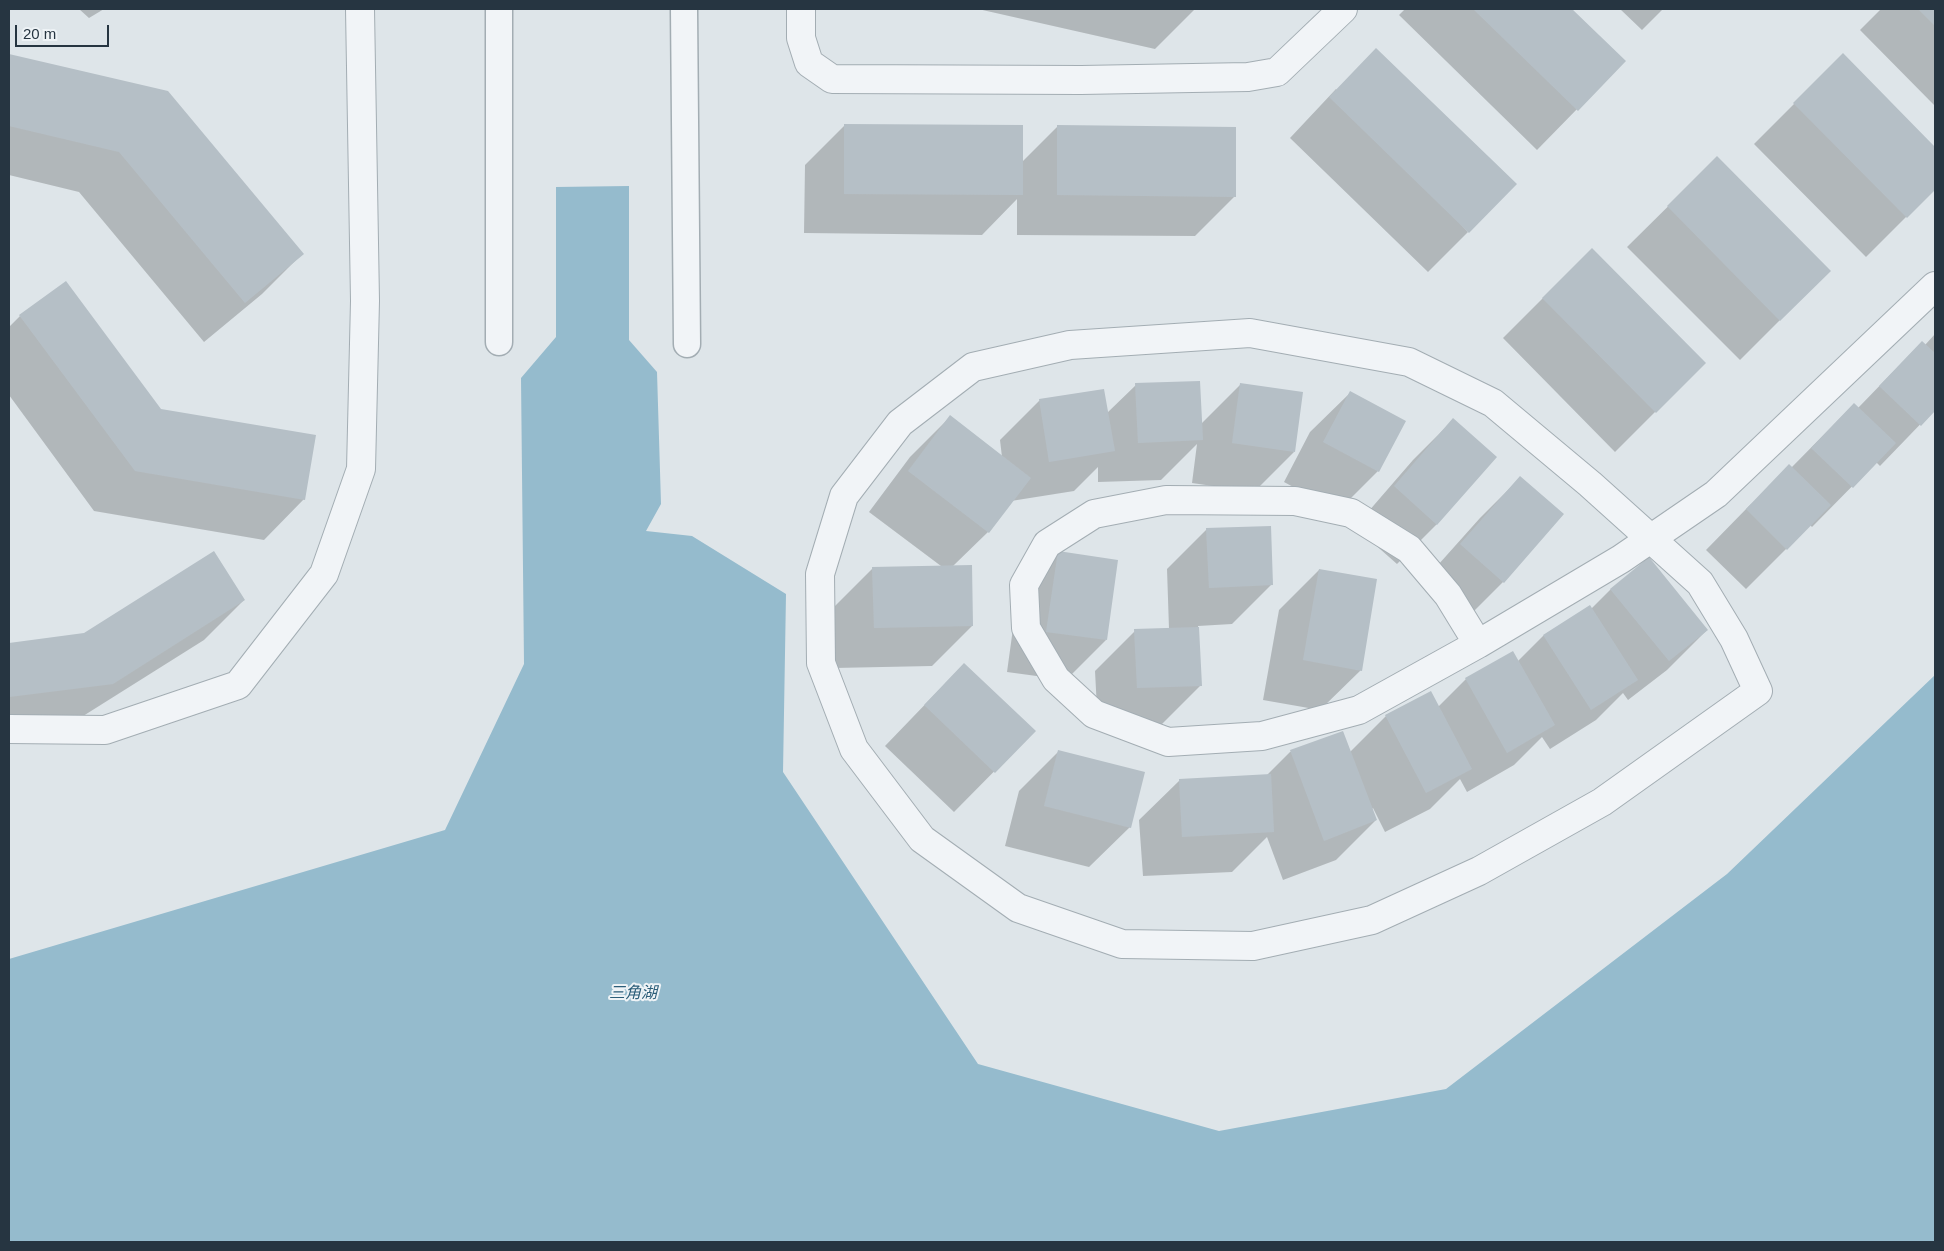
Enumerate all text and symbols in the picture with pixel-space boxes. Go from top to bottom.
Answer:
scale bar [18,15,111,47]
text: 20 m [23,25,56,42]
water label: 三角湖 [609,984,657,1004]

